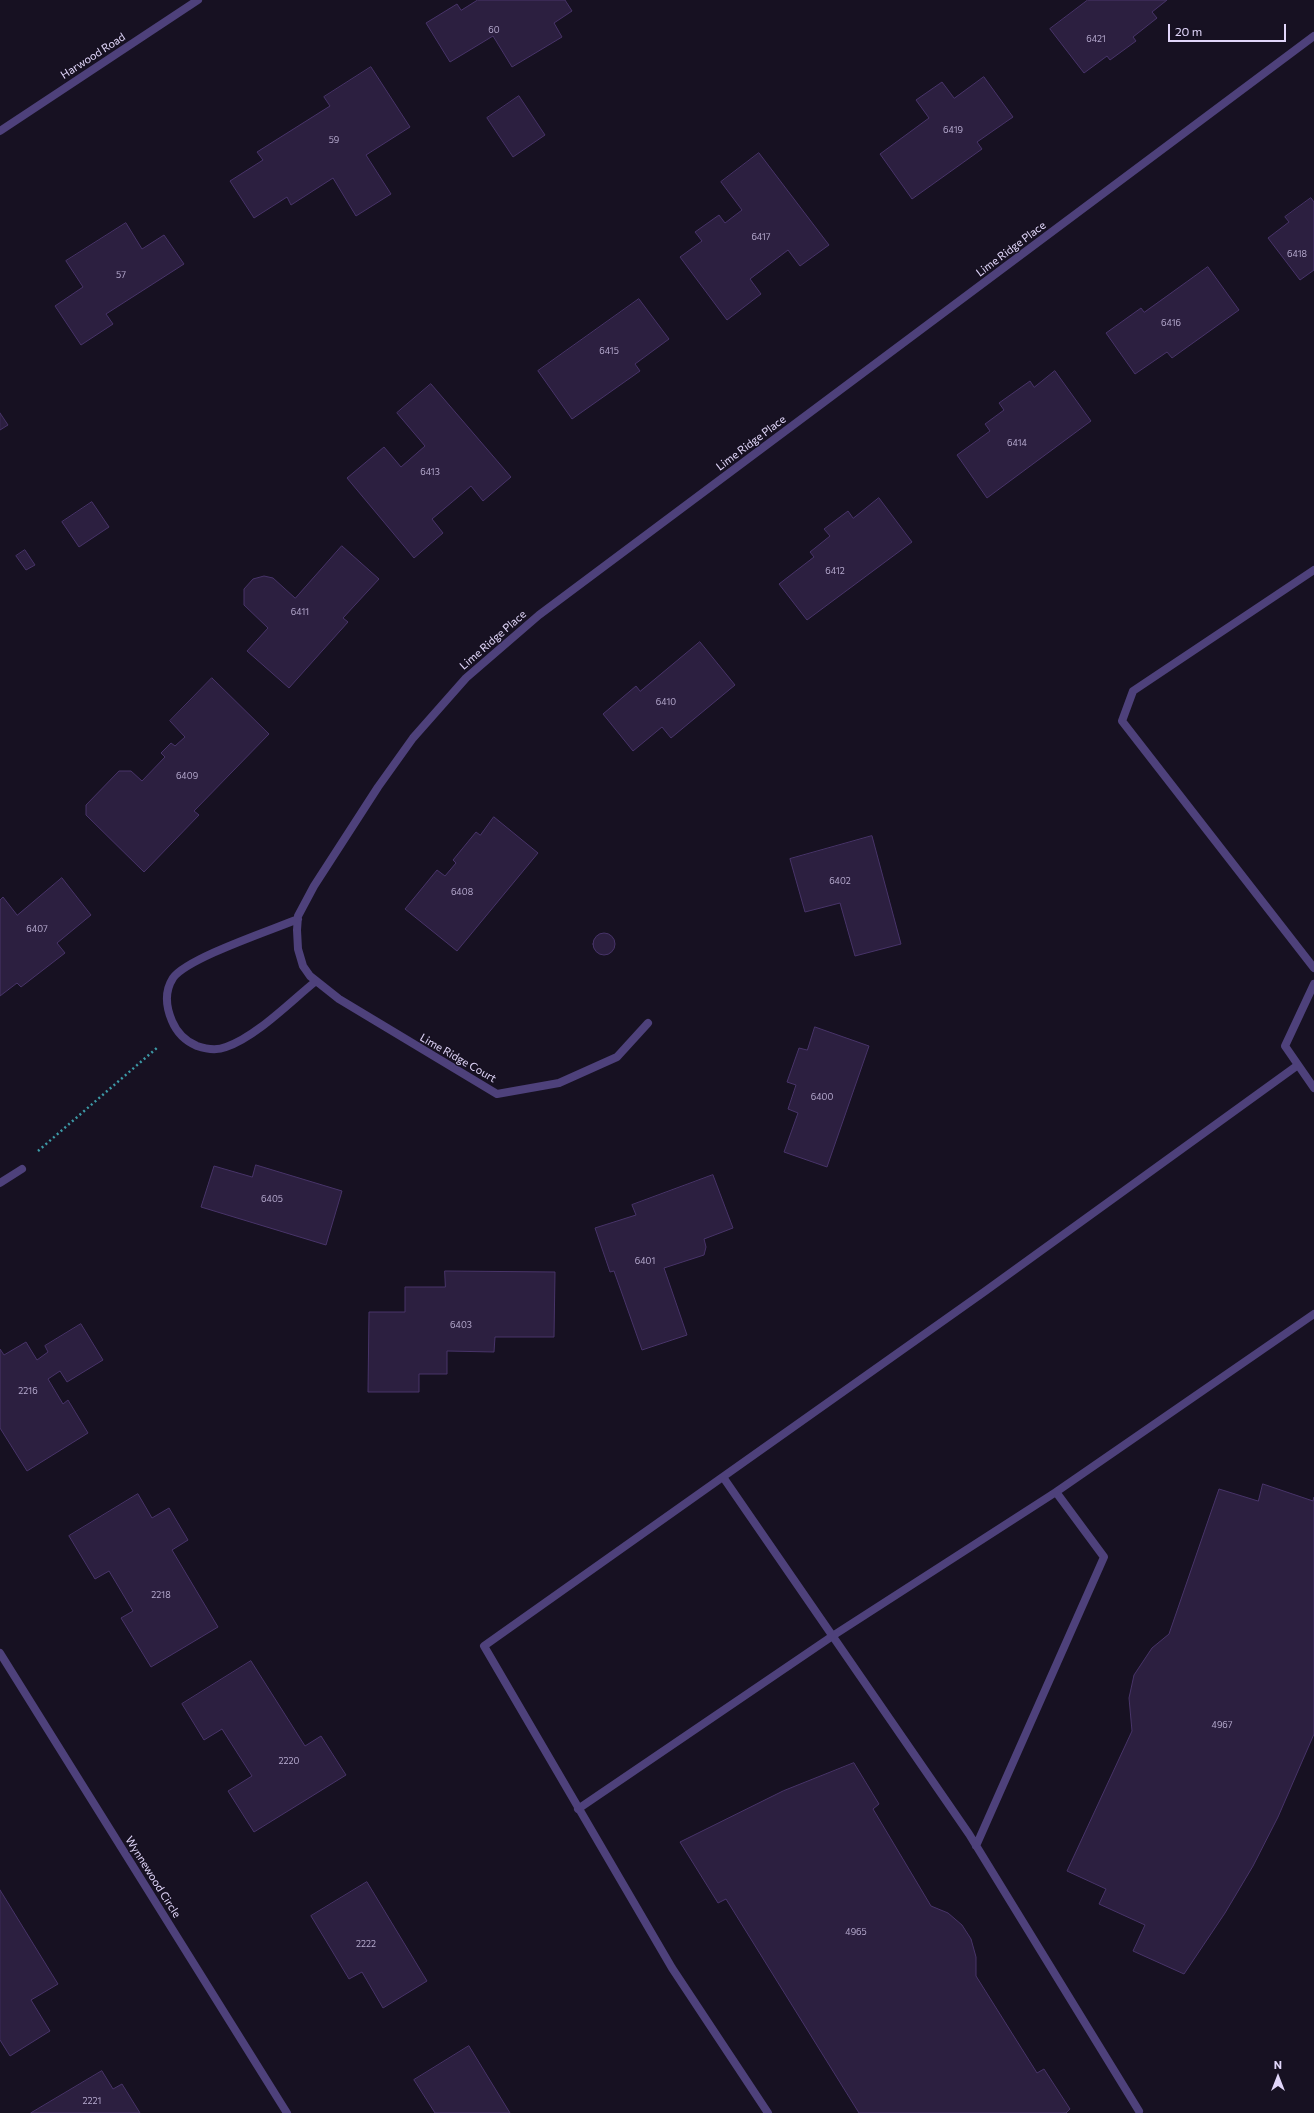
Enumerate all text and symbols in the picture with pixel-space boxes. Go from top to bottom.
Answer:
scale bar [1170,16,1288,42]
text: 20 m [1175,24,1202,38]
house number: 60 [488,25,500,35]
street label: Harwood Road [58,30,128,82]
house number: 6421 [1086,34,1106,44]
house number: 6419 [943,125,963,135]
house number: 59 [329,135,339,145]
street label: Lime Ridge Place [974,219,1048,279]
house number: 6417 [751,232,771,242]
house number: 6418 [1287,249,1307,259]
house number: 57 [116,270,126,280]
house number: 6416 [1161,318,1181,328]
house number: 6415 [599,346,619,356]
street label: Lime Ridge Place [714,413,788,473]
house number: 6414 [1007,438,1027,448]
house number: 6413 [420,467,440,477]
house number: 6412 [825,566,845,576]
house number: 6411 [291,607,309,617]
street label: Lime Ridge Place [457,608,529,672]
house number: 6410 [656,697,676,707]
house number: 6409 [176,771,198,781]
house number: 6402 [829,876,851,886]
house number: 6408 [451,887,473,897]
house number: 6407 [26,924,48,934]
street label: Lime Ridge Court [417,1031,499,1085]
house number: 6400 [811,1092,833,1102]
house number: 6405 [261,1194,283,1204]
house number: 6401 [635,1256,655,1266]
house number: 6403 [450,1320,472,1330]
house number: 2216 [18,1386,38,1396]
house number: 2218 [151,1590,171,1600]
house number: 4967 [1211,1720,1233,1730]
house number: 2220 [279,1756,299,1766]
street label: Wynnewood Circle [123,1834,183,1920]
house number: 4965 [845,1927,867,1937]
house number: 2222 [356,1939,376,1949]
north arrow [1258,2057,1298,2097]
text: N [1274,2058,1282,2071]
house number: 2221 [83,2096,101,2106]

